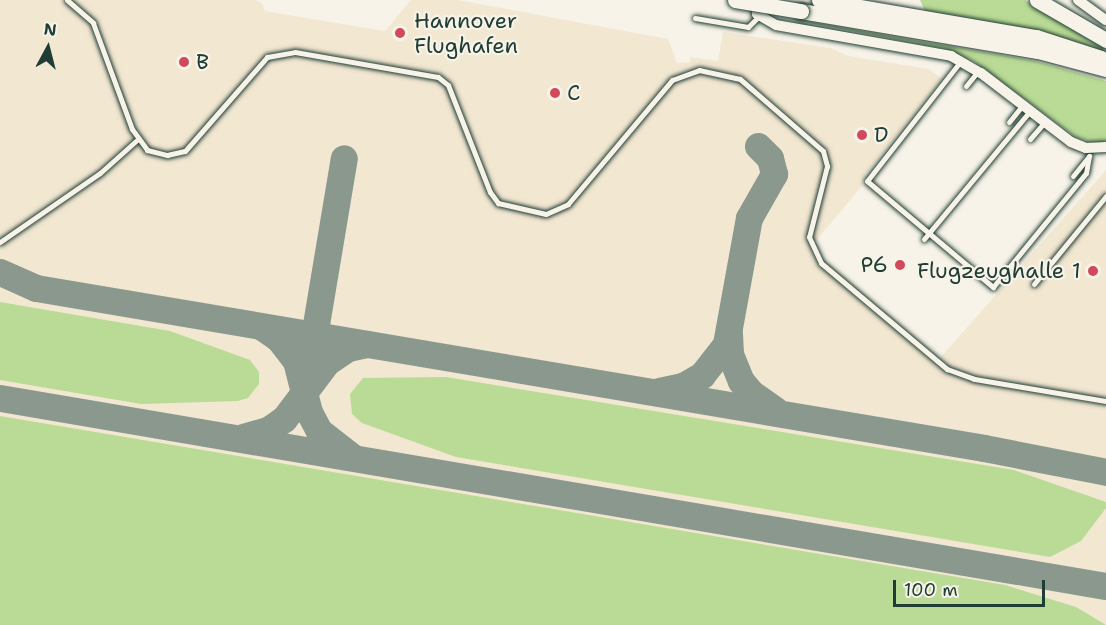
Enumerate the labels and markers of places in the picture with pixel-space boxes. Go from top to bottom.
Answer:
place label: Hannover Flughafen [414,7,518,58]
marker: Hannover Flughafen [391,24,409,42]
place label: B [196,49,209,75]
marker: B [177,55,191,69]
place label: C [567,80,580,106]
marker: C [548,86,562,100]
place label: D [874,122,889,148]
marker: D [855,128,869,142]
place label: P6 [861,252,888,278]
marker: P6 [893,258,907,272]
place label: Flugzeughalle 1 [917,258,1081,284]
marker: Flugzeughalle 1 [1086,264,1100,278]

